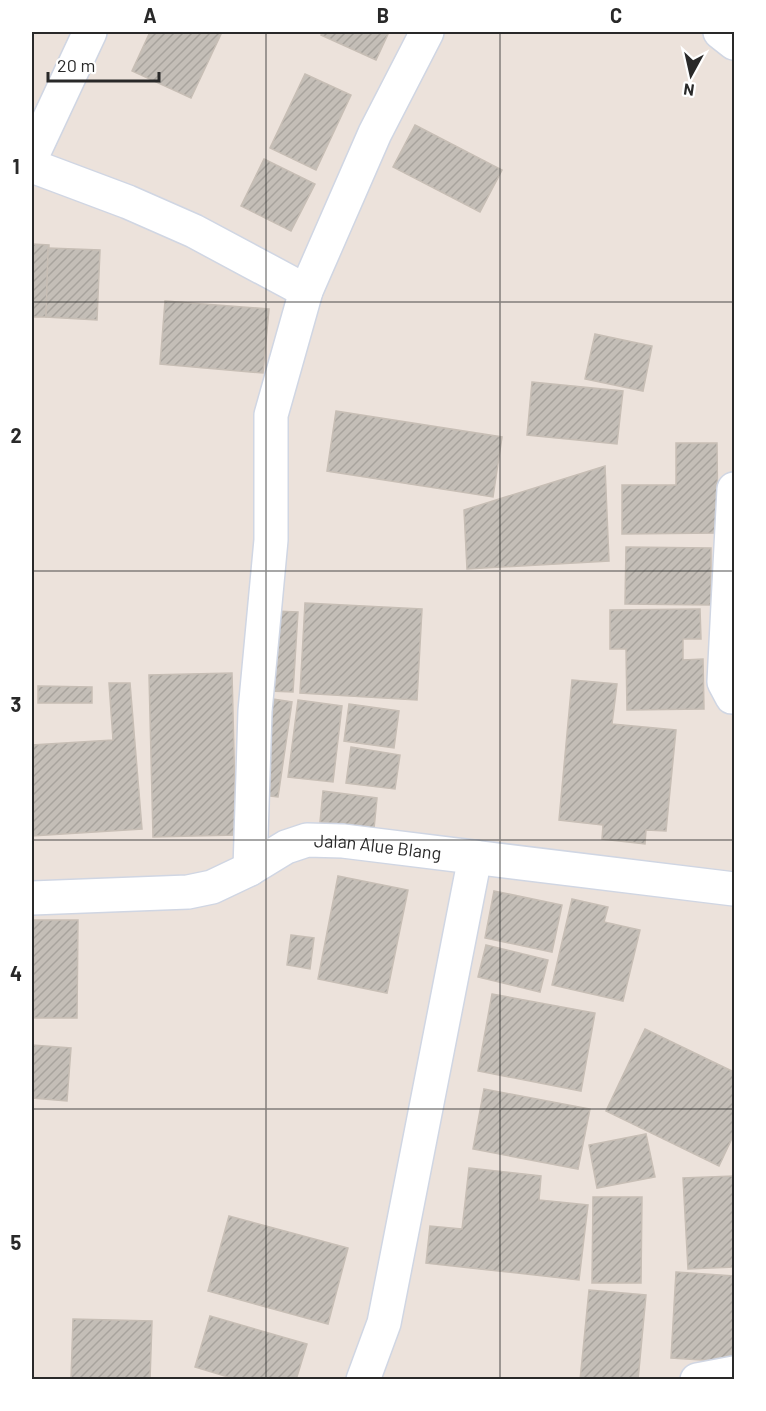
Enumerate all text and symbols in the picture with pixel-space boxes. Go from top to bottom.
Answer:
text: A [143,3,157,27]
text: B [377,3,389,27]
text: C [610,3,622,27]
scale bar [48,45,159,83]
north arrow [661,45,721,105]
text: 20 m [57,54,95,76]
text: N [682,80,695,100]
text: 1 [12,154,20,178]
text: 2 [10,423,22,447]
text: 3 [11,692,21,716]
street label: Jalan Alue Blang [314,829,443,864]
text: 4 [10,961,22,985]
text: 5 [11,1230,22,1254]

